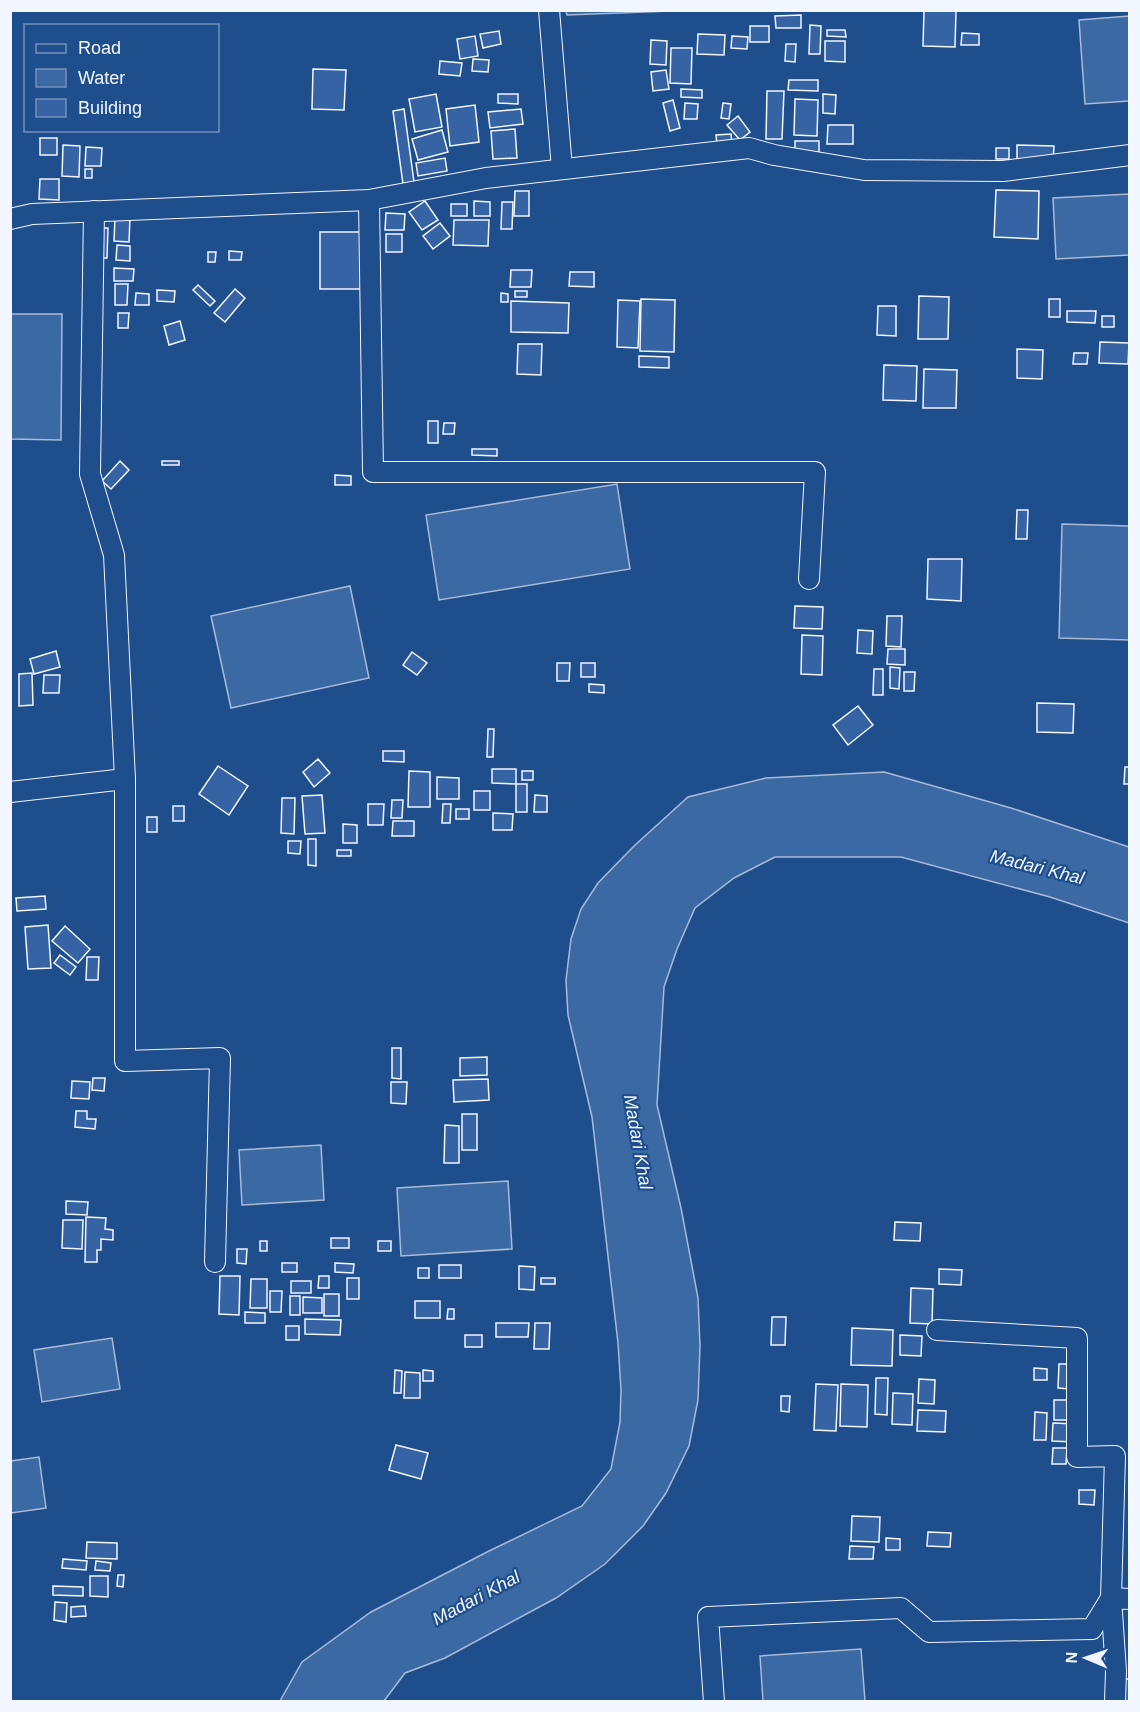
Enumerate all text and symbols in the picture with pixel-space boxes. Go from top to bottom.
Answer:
legend [24,24,219,132]
text: Road [78,38,121,58]
text: Water [78,68,125,88]
text: Building [78,98,142,118]
water label: Madari Khal [988,846,1087,889]
water label: Madari Khal [620,1093,656,1192]
water label: Madari Khal [429,1566,524,1629]
north arrow [1056,1628,1116,1688]
text: N [1063,1651,1080,1664]

